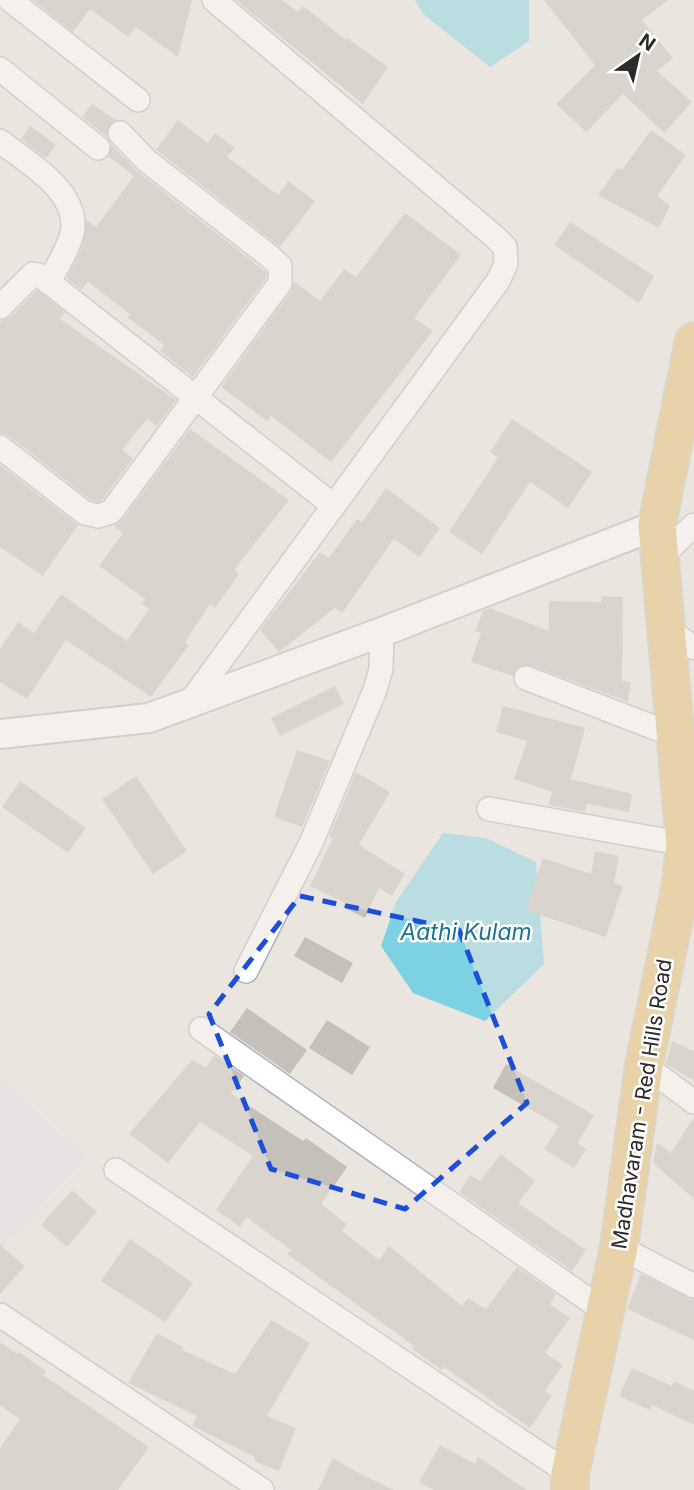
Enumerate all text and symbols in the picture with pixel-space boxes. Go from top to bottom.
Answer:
north arrow [603,21,673,91]
text: N [635,29,660,56]
water label: Aathi Kulam [399,918,532,946]
street label: Madhavaram - Red Hills Road [606,957,677,1251]

